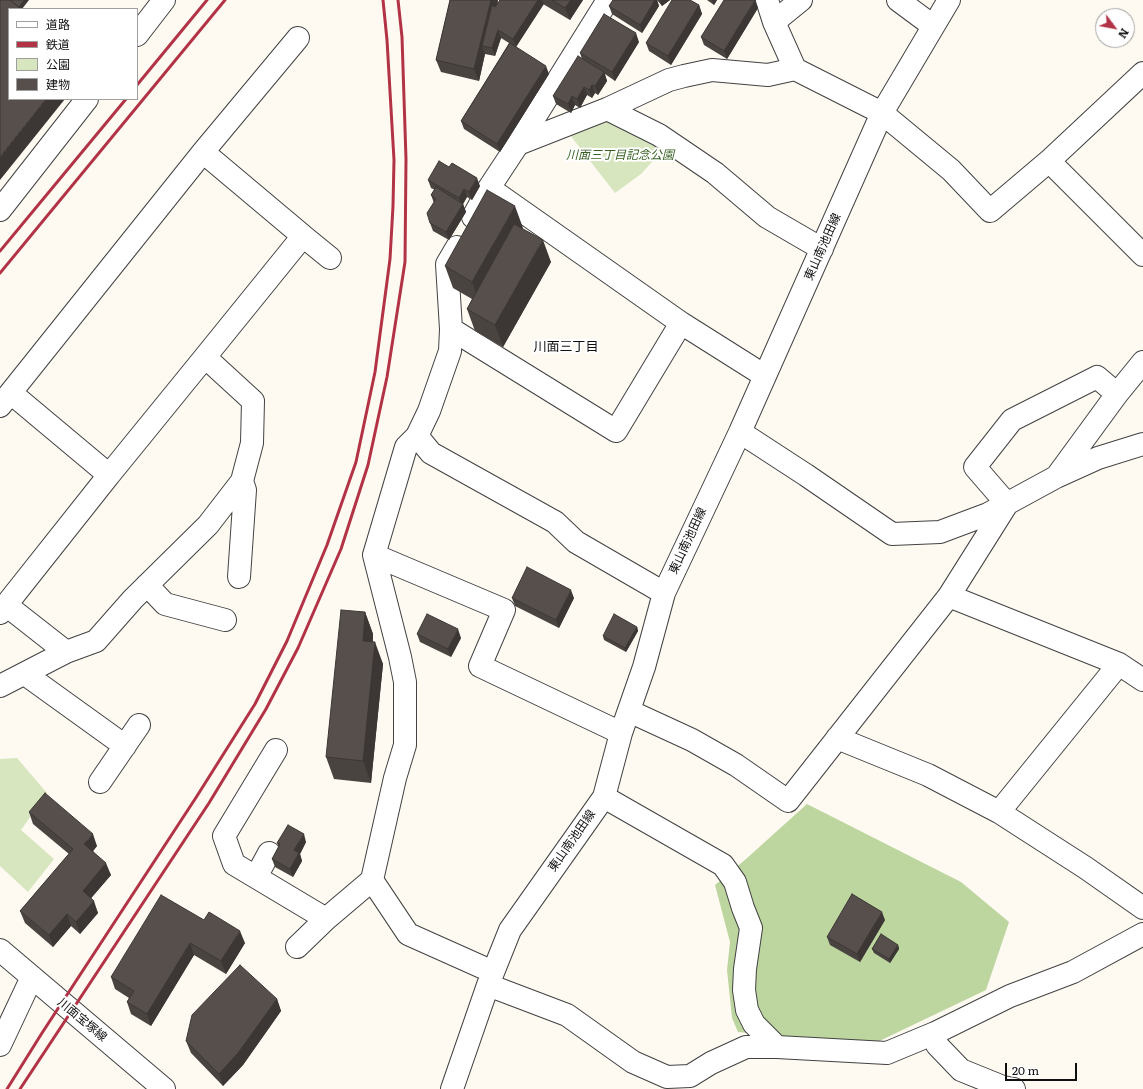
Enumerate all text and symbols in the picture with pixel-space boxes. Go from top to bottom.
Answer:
legend [8,8,138,100]
north arrow [1095,8,1135,48]
text: 道路 [46,15,70,33]
text: N [1115,26,1134,42]
text: 鉄道 [46,35,70,53]
text: 公園 [46,55,70,73]
text: 建物 [46,75,70,93]
park label: 川面三丁目記念公園 [566,148,674,162]
street label: 東山南池田線 [802,211,844,283]
district label: 川面三丁目 [534,339,598,355]
street label: 東山南池田線 [666,505,710,577]
street label: 東山南池田線 [545,807,599,875]
street label: 川面宝塚線 [54,995,110,1045]
scale bar [1007,1055,1079,1081]
text: 20 m [1012,1061,1039,1079]

